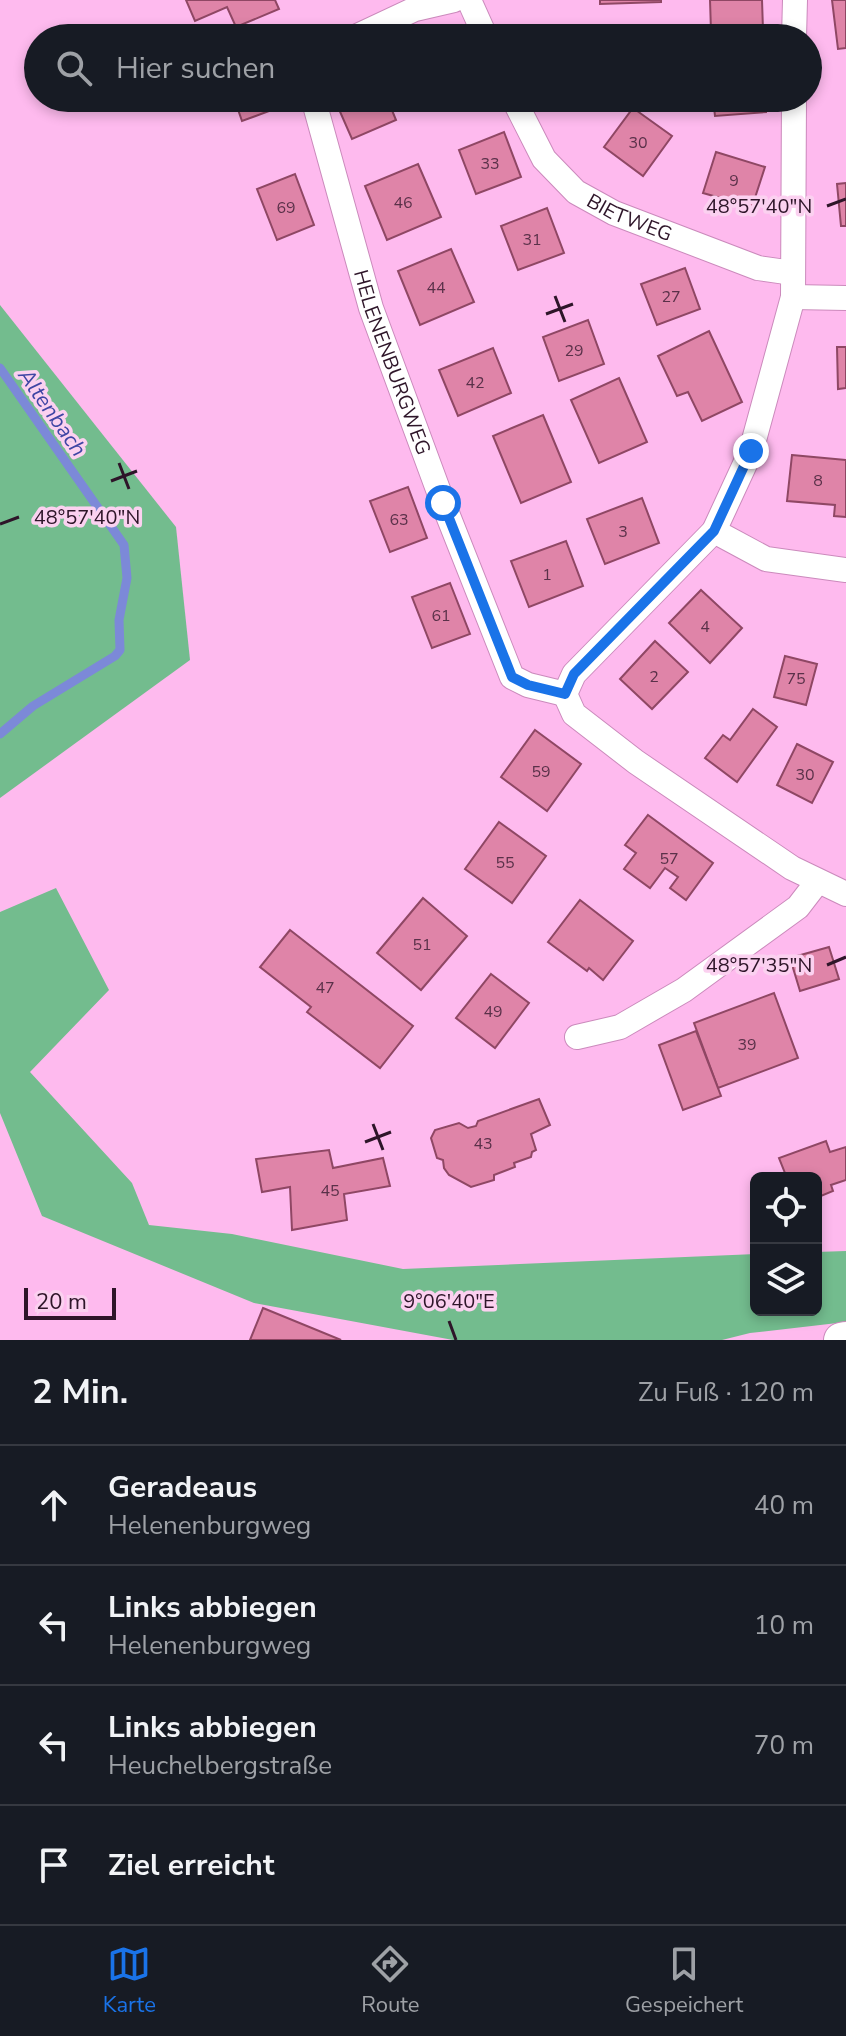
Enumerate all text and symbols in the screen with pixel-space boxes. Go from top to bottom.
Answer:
search box [24,24,822,112]
icon: search [52,46,96,90]
text: Hier suchen [116,48,275,89]
house number: 30 [628,132,648,154]
house number: 33 [480,153,500,175]
house number: 9 [729,170,739,192]
street label: BIETWEG [582,188,676,248]
house number: 46 [393,192,413,214]
text: 48°57'40"N [706,193,812,220]
house number: 69 [276,197,296,219]
house number: 31 [522,229,542,251]
street label: HELENENBURGWEG [347,267,437,459]
house number: 44 [426,277,446,299]
house number: 27 [661,286,681,308]
house number: 29 [564,340,584,362]
water label: Altenbach [10,362,94,463]
house number: 42 [465,372,485,394]
route end [733,433,769,469]
house number: 8 [813,470,823,492]
route start [425,485,461,521]
text: 48°57'40"N [34,504,140,531]
house number: 63 [389,509,409,531]
house number: 3 [618,521,628,543]
house number: 1 [542,564,552,586]
house number: 61 [431,605,451,627]
house number: 4 [700,616,710,638]
house number: 2 [649,666,659,688]
house number: 75 [786,668,806,690]
house number: 59 [531,761,551,783]
house number: 30 [795,764,815,786]
house number: 57 [659,848,679,870]
house number: 55 [495,852,515,874]
house number: 51 [412,934,432,956]
text: 48°57'35"N [706,952,812,979]
house number: 47 [315,977,335,999]
house number: 49 [483,1001,503,1023]
house number: 39 [737,1034,757,1056]
house number: 43 [473,1133,493,1155]
map controls [750,1172,822,1316]
button: locate [750,1172,822,1244]
house number: 45 [320,1180,340,1202]
button: layers [750,1244,822,1316]
scale bar [24,1284,116,1320]
text: 20 m [36,1287,87,1317]
text: 9°06'40"E [403,1288,495,1315]
text: 2 Min. [32,1369,128,1415]
text: Zu Fuß · 120 m [638,1375,814,1410]
text: Geradeaus [108,1467,257,1508]
icon: ahead [32,1483,76,1527]
text: 40 m [754,1488,814,1523]
text: Helenenburgweg [108,1508,311,1543]
text: Links abbiegen [108,1587,317,1628]
icon: left [32,1603,76,1647]
text: 10 m [754,1608,814,1643]
text: Helenenburgweg [108,1628,311,1663]
text: Links abbiegen [108,1707,317,1748]
icon: left [32,1723,76,1767]
text: 70 m [754,1728,814,1763]
text: Heuchelbergstraße [108,1748,332,1783]
icon: arrive [32,1843,76,1887]
text: Ziel erreicht [108,1845,274,1886]
tab: Karte [103,1942,156,2020]
tab: Route [361,1942,420,2020]
tab: Gespeichert [625,1942,743,2020]

